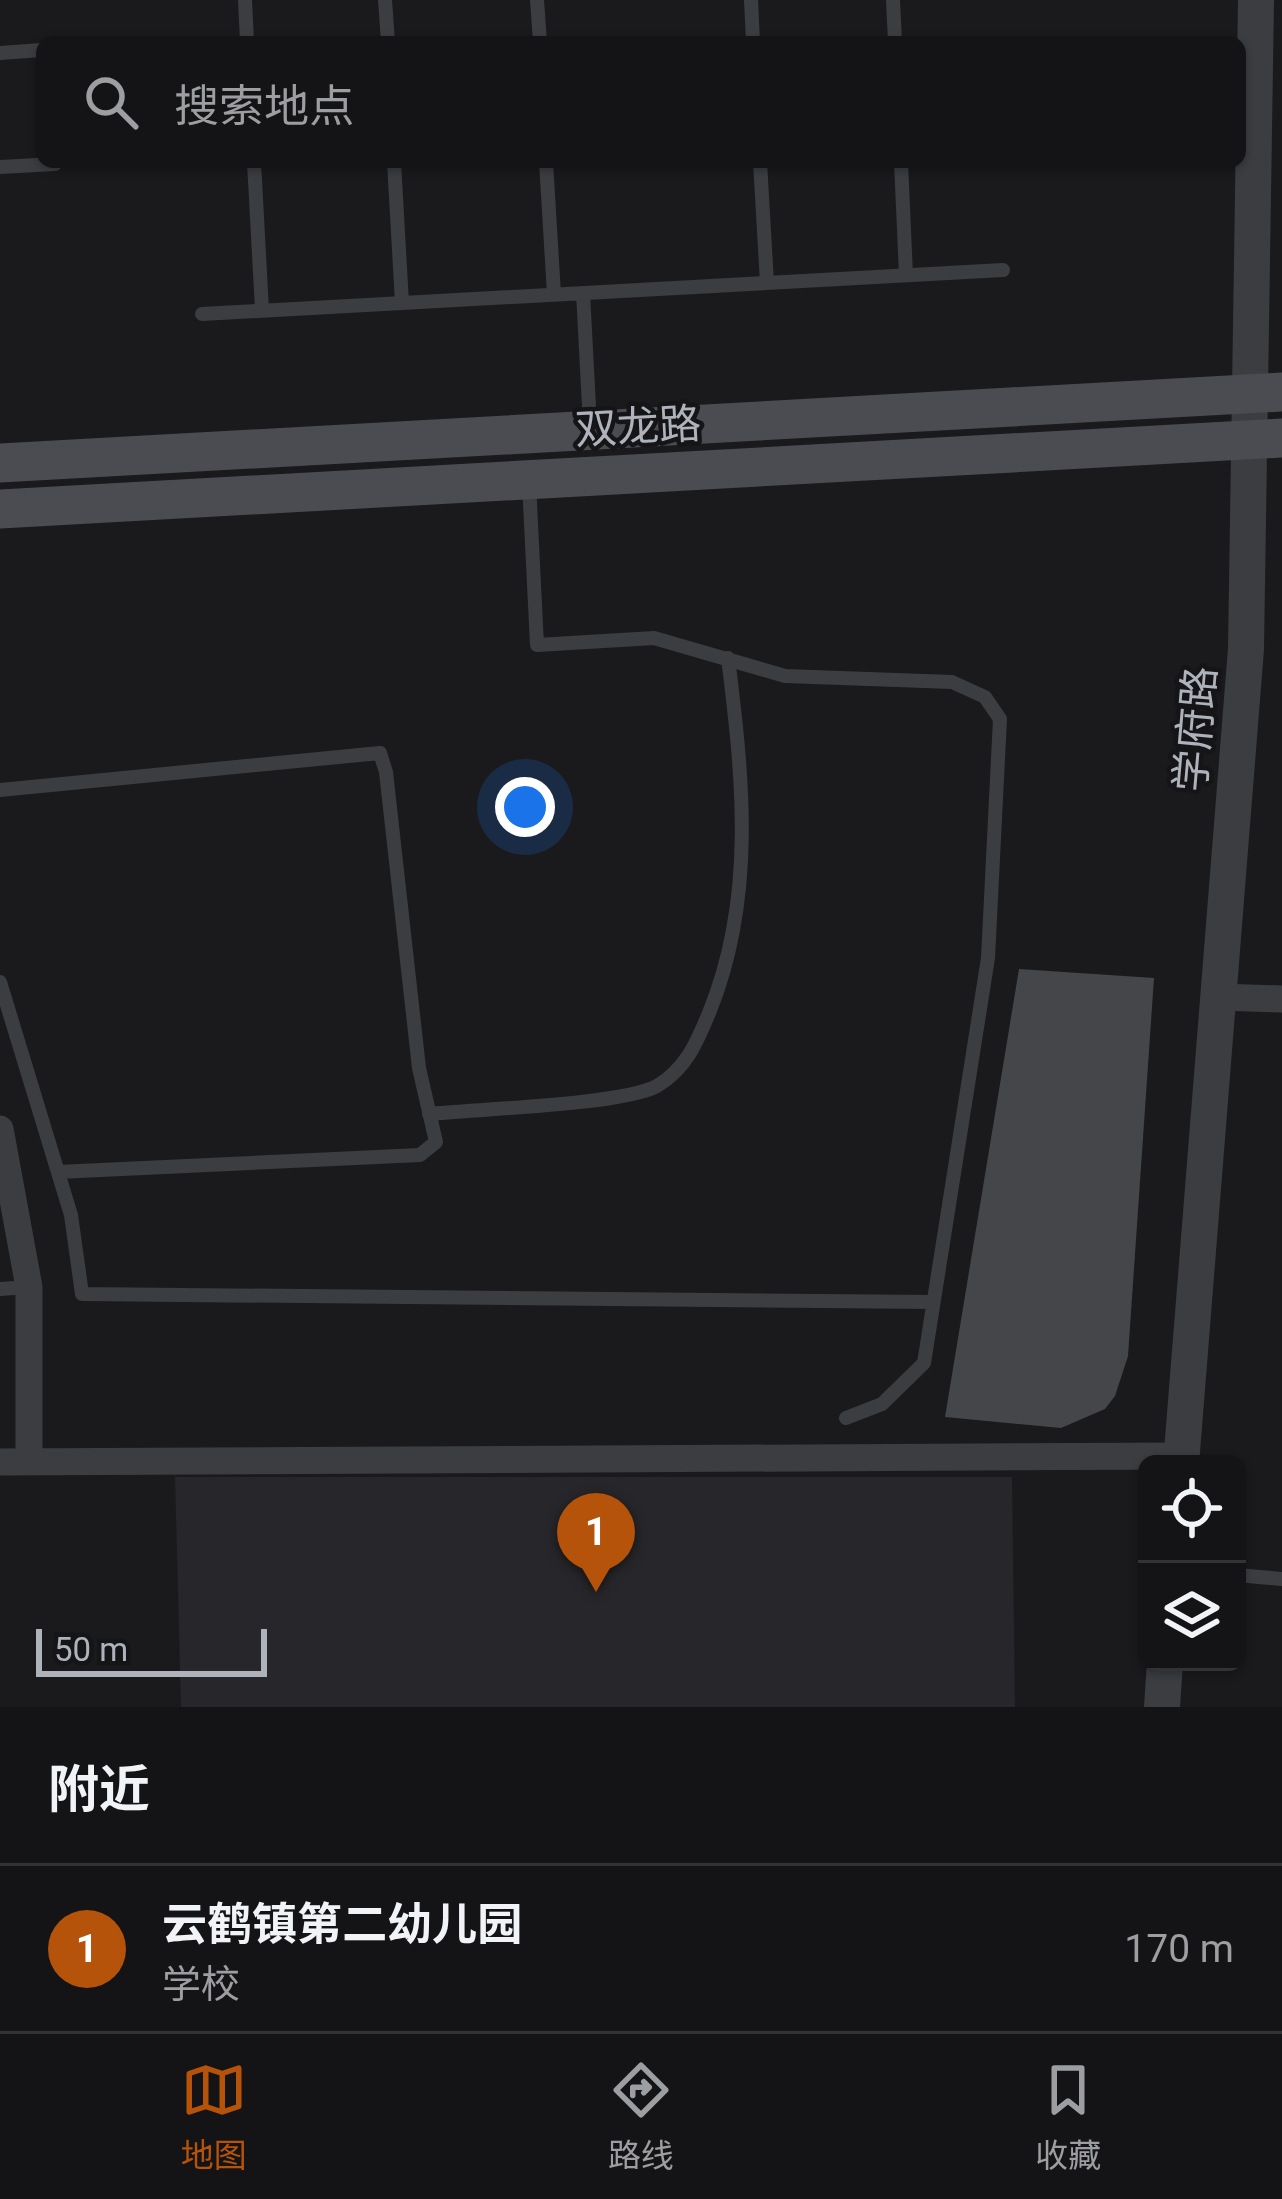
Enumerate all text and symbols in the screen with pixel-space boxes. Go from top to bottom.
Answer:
search box [36,36,1246,168]
icon: search [78,69,144,135]
text: 搜索地点 [174,80,354,133]
street label: 双龙路 [574,399,702,454]
street label: 学府路 [1166,664,1225,794]
your location [495,777,555,837]
map controls [1138,1455,1246,1671]
button: locate [1138,1455,1246,1563]
pin: 1 [557,1493,635,1592]
button: layers [1138,1563,1246,1671]
scale bar [36,1623,267,1676]
text: 50 m [54,1630,128,1669]
text: 附近 [48,1760,150,1819]
text: 云鹤镇第二幼儿园 [162,1898,522,1951]
text: 1 [76,1926,98,1972]
text: 170 m [1124,1926,1234,1972]
text: 学校 [162,1962,240,2008]
tab: 地图 [181,2057,247,2177]
tab: 路线 [608,2057,674,2177]
tab: 收藏 [1035,2057,1101,2177]

